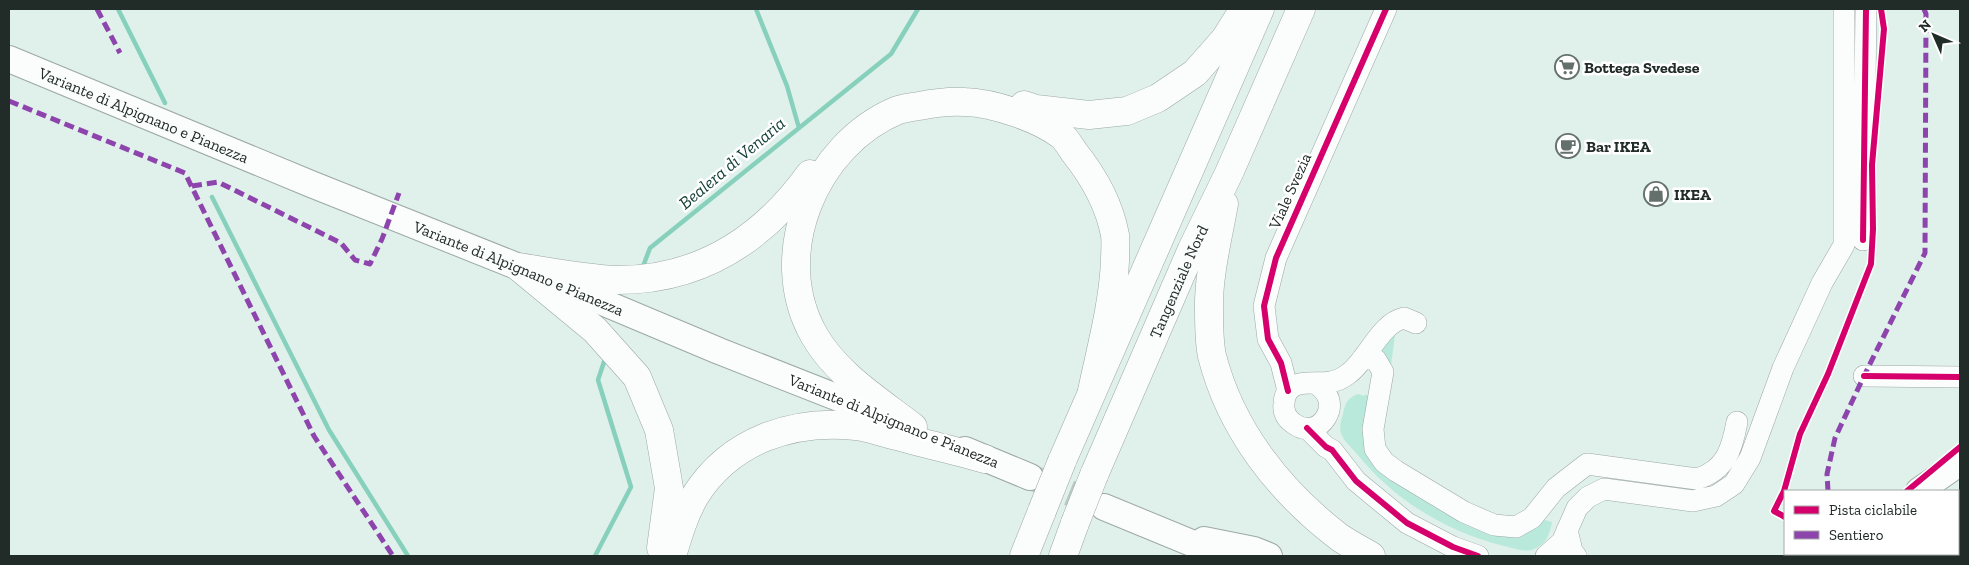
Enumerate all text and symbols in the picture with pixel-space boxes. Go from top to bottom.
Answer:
north arrow [1909,10,1959,60]
text: N [1915,16,1935,36]
supermarket icon: Bottega Svedese [1554,54,1580,80]
place label: Bottega Svedese [1584,58,1700,77]
street label: Variante di Alpignano e Pianezza [35,63,252,167]
water label: Bealera di Venaria [674,112,790,214]
cafe icon: Bar IKEA [1555,133,1581,159]
place label: Bar IKEA [1586,137,1651,156]
street label: Viale Svezia [1264,150,1315,233]
shop icon: IKEA [1643,181,1669,207]
place label: IKEA [1674,185,1711,204]
street label: Variante di Alpignano e Pianezza [410,216,627,320]
street label: Tangenziale Nord [1145,222,1212,341]
street label: Variante di Alpignano e Pianezza [785,370,1002,472]
legend [1784,490,1959,555]
text: Pista ciclabile [1829,501,1917,519]
text: Sentiero [1829,526,1884,544]

